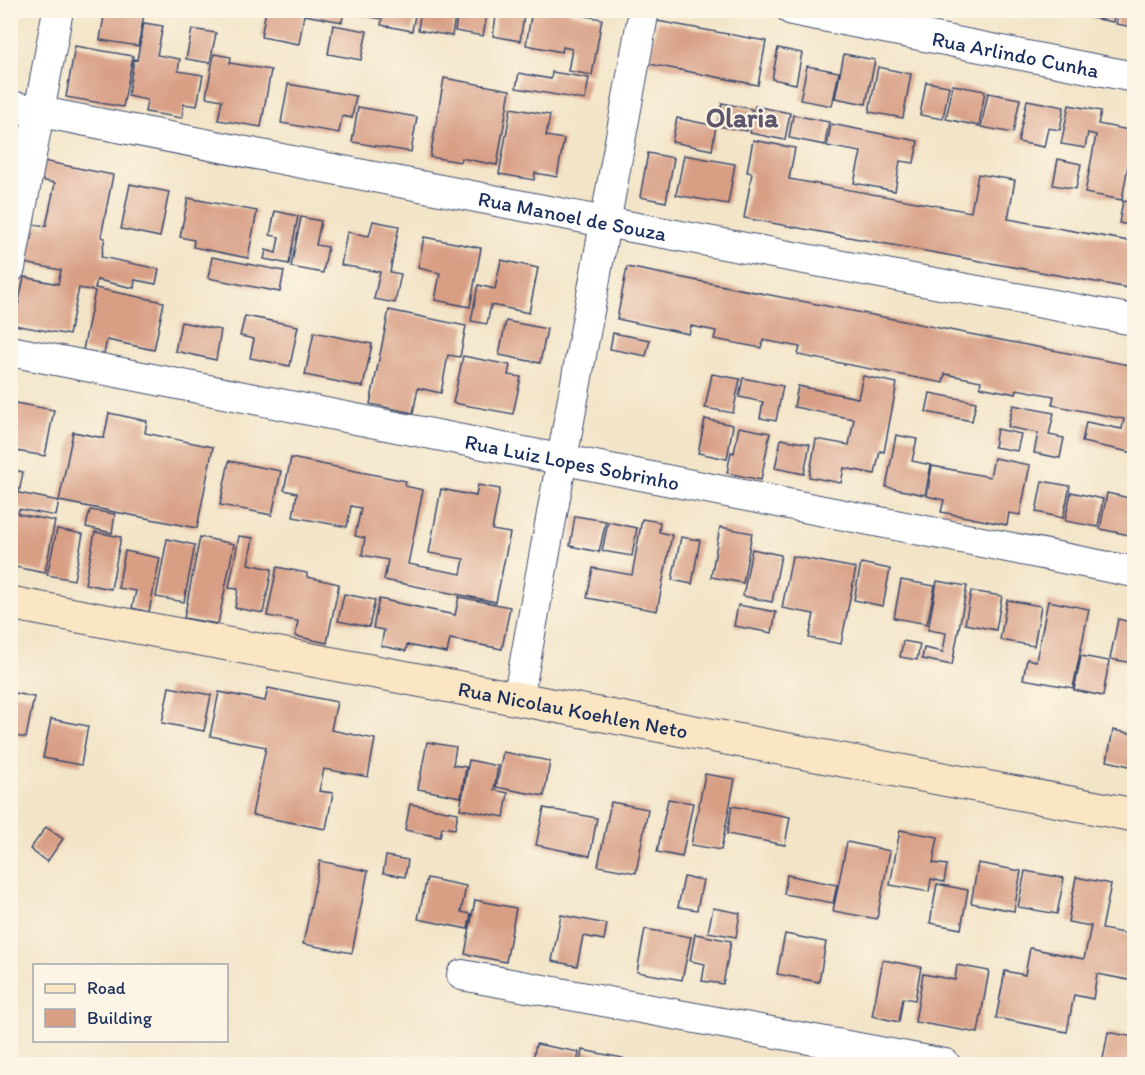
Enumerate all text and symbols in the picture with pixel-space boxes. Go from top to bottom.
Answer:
street label: Rua Arlindo Cunha [930,25,1102,82]
district label: Olaria [706,101,779,134]
street label: Rua Manoel de Souza [476,185,669,246]
street label: Rua Luiz Lopes Sobrinho [463,428,682,495]
street label: Rua Nicolau Koehlen Neto [456,675,690,743]
legend [33,964,228,1042]
text: Road [87,977,126,999]
text: Building [87,1007,153,1029]

